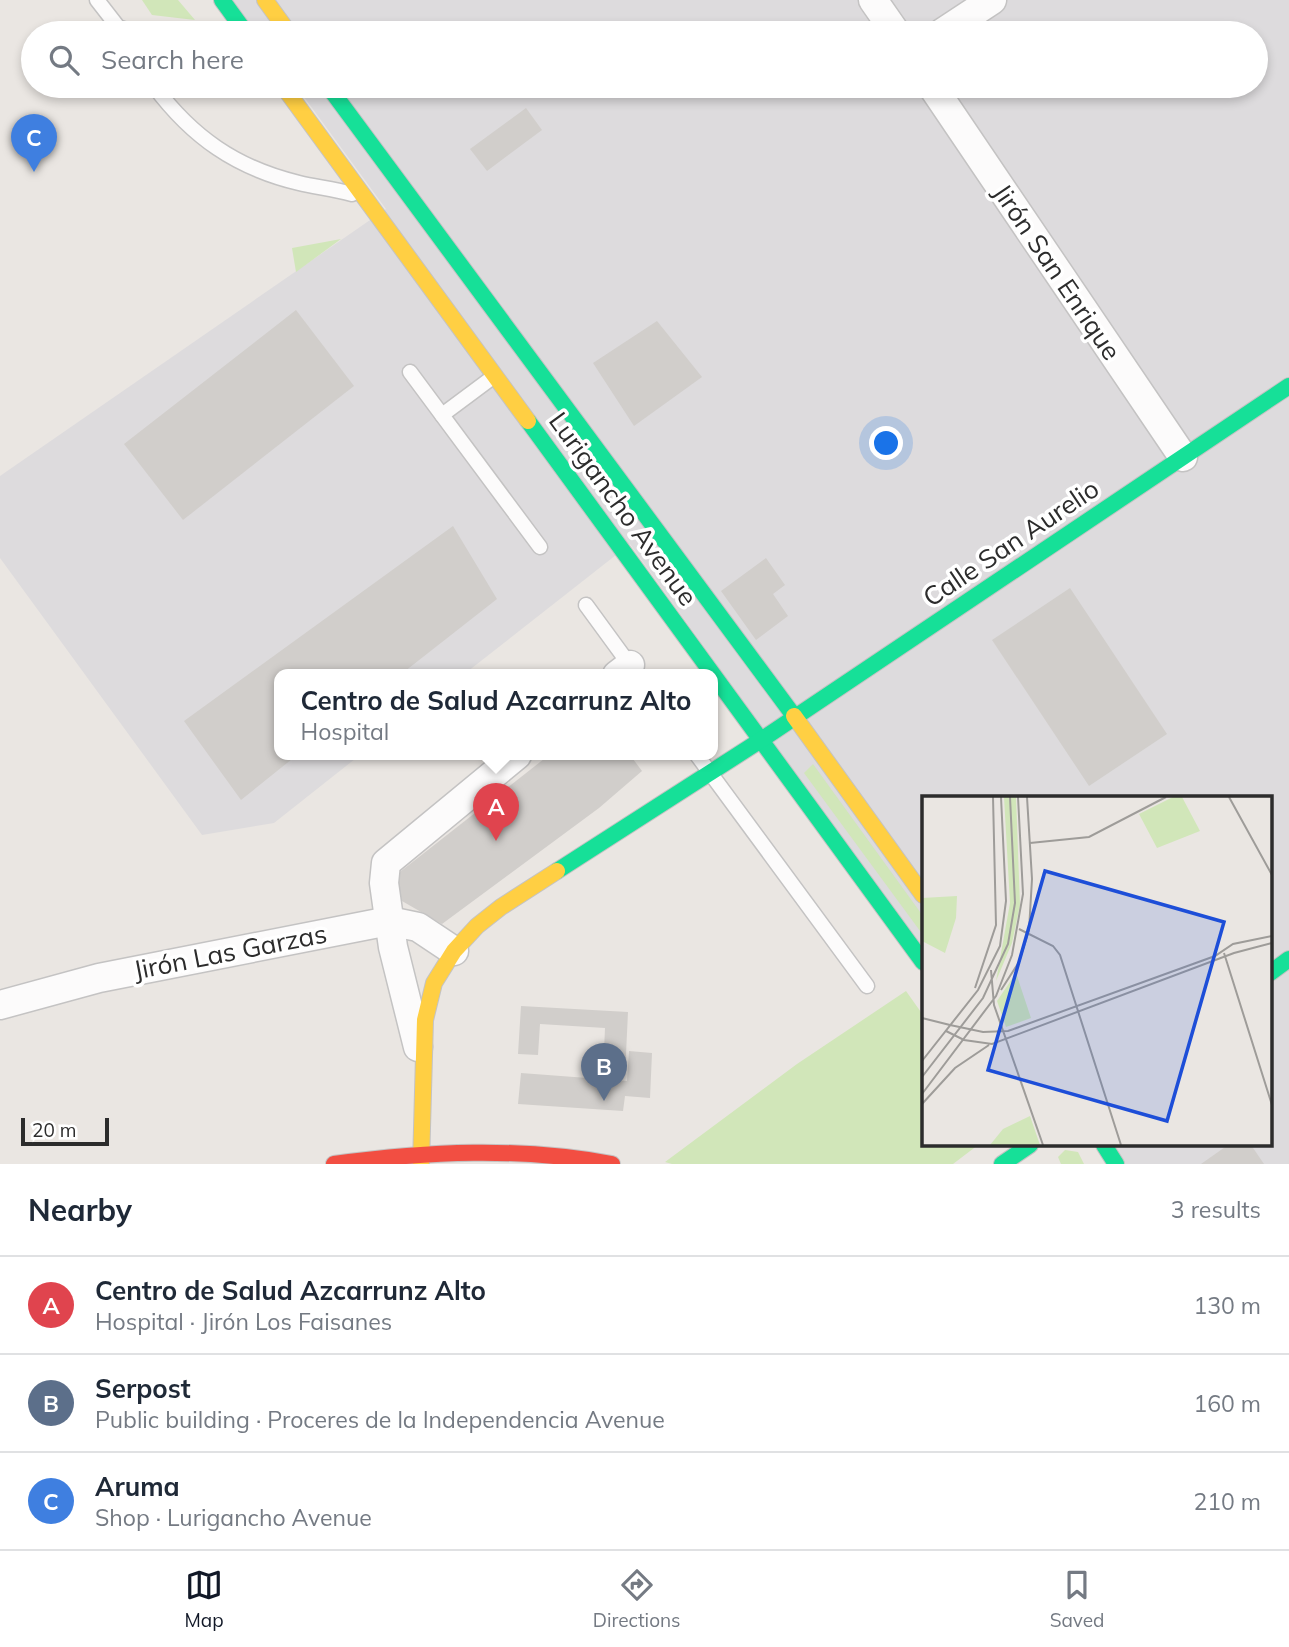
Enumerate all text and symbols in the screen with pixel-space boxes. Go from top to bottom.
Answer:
search box [21,21,1268,98]
icon: search [45,41,83,79]
text: Search here [101,43,244,76]
pin: C [11,114,57,172]
street label: Jirón San Enrique [986,177,1129,366]
street label: Lurigancho Avenue [542,405,705,612]
your location [869,426,903,460]
street label: Calle San Aurelio [917,472,1105,614]
popup [274,669,718,760]
text: Centro de Salud Azcarrunz Alto [301,684,691,717]
text: Hospital [301,717,389,746]
pin: A [473,783,519,841]
inset map [922,796,1272,1146]
street label: Jirón Las Garzas [130,917,329,986]
pin: B [581,1043,627,1101]
scale bar [21,1115,108,1147]
text: 20 m [32,1118,76,1142]
text: Nearby [28,1191,132,1229]
text: 3 results [1171,1195,1261,1224]
text: Centro de Salud Azcarrunz Alto [95,1274,486,1307]
text: A [42,1291,60,1320]
text: 130 m [1193,1291,1261,1320]
text: Hospital · Jirón Los Faisanes [95,1307,392,1336]
text: Serpost [95,1372,191,1405]
text: B [43,1389,59,1418]
text: 160 m [1193,1389,1261,1418]
text: Public building · Proceres de la Independencia Avenue [95,1405,665,1434]
text: Aruma [95,1470,180,1503]
text: C [43,1487,59,1516]
text: 210 m [1193,1487,1261,1516]
text: Shop · Lurigancho Avenue [95,1503,372,1532]
tab: Map [185,1566,224,1632]
tab: Directions [593,1566,681,1632]
tab: Saved [1050,1566,1104,1632]

